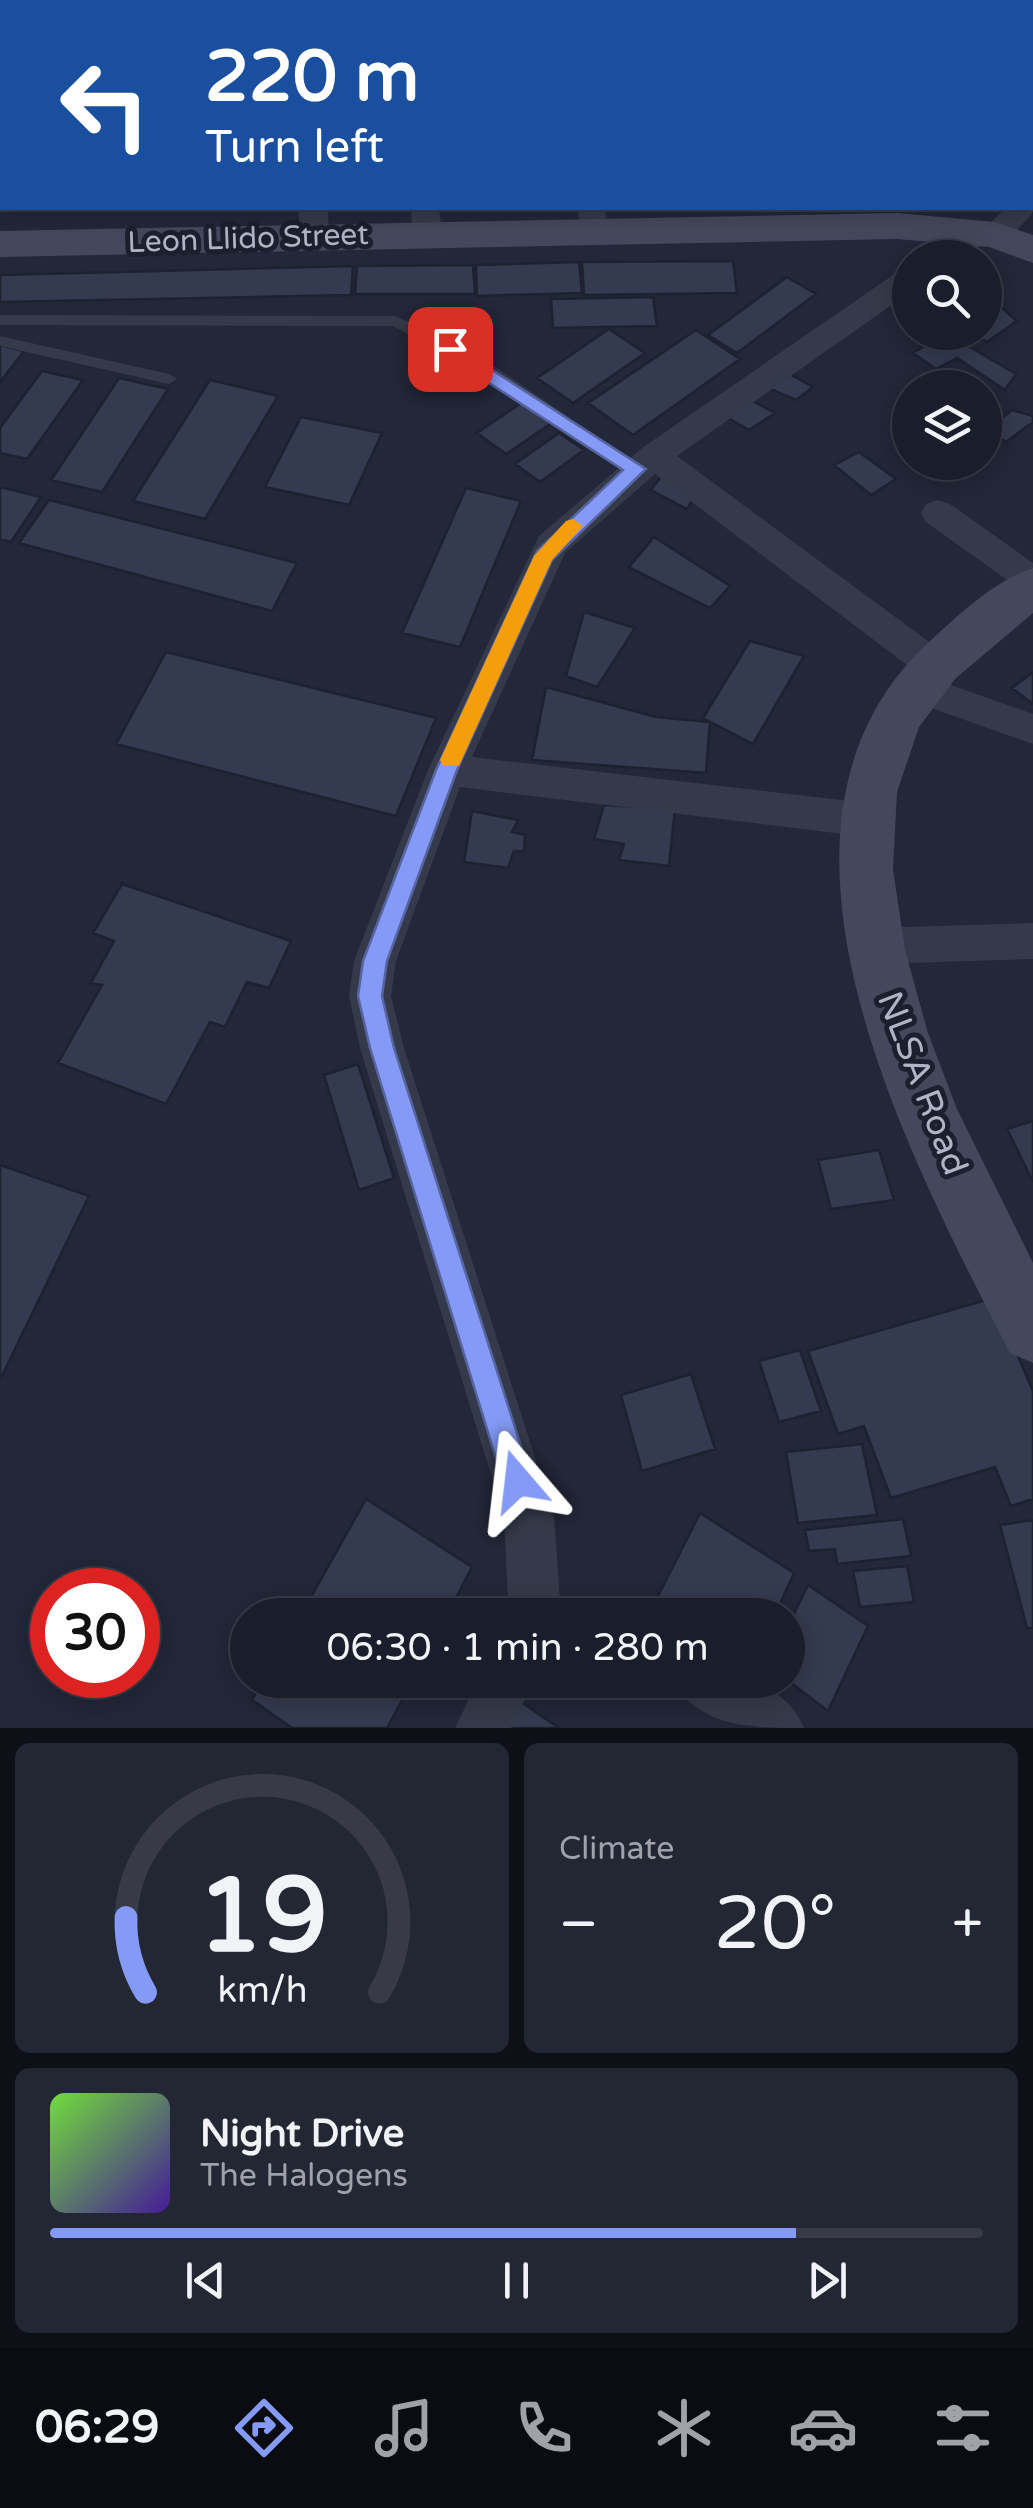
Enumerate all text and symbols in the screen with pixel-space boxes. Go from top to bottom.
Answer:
text: 220 m [205,36,419,120]
icon: left [40,40,170,170]
text: Turn left [205,121,384,175]
street label: Leon Llido Street [127,216,369,261]
map controls [892,240,1002,480]
button: search [892,240,1002,350]
pin [408,307,493,392]
icon: arrive [423,322,478,377]
button: layers [892,370,1002,480]
street label: NLSA Road [868,986,976,1181]
position arrow [466,1429,570,1533]
speed limit sign: 30 [30,1568,160,1698]
text: 06:30 · 1 min · 280 m [326,1625,709,1671]
text: Climate [559,1830,674,1868]
text: 19 [197,1855,327,1980]
text: 20° [714,1879,836,1969]
text: − [559,1892,598,1958]
text: + [952,1892,983,1958]
text: km/h [217,1969,307,2012]
text: Night Drive [200,2111,404,2157]
text: The Halogens [200,2157,408,2195]
icon: previous [178,2253,233,2308]
icon: pause [489,2253,544,2308]
icon: next [800,2253,855,2308]
icon: directions [229,2393,299,2463]
icon: music [369,2393,439,2463]
icon: phone [509,2393,579,2463]
icon: climate [649,2393,719,2463]
icon: car [788,2393,858,2463]
icon: filters [928,2393,998,2463]
text: 06:29 [35,2401,160,2455]

